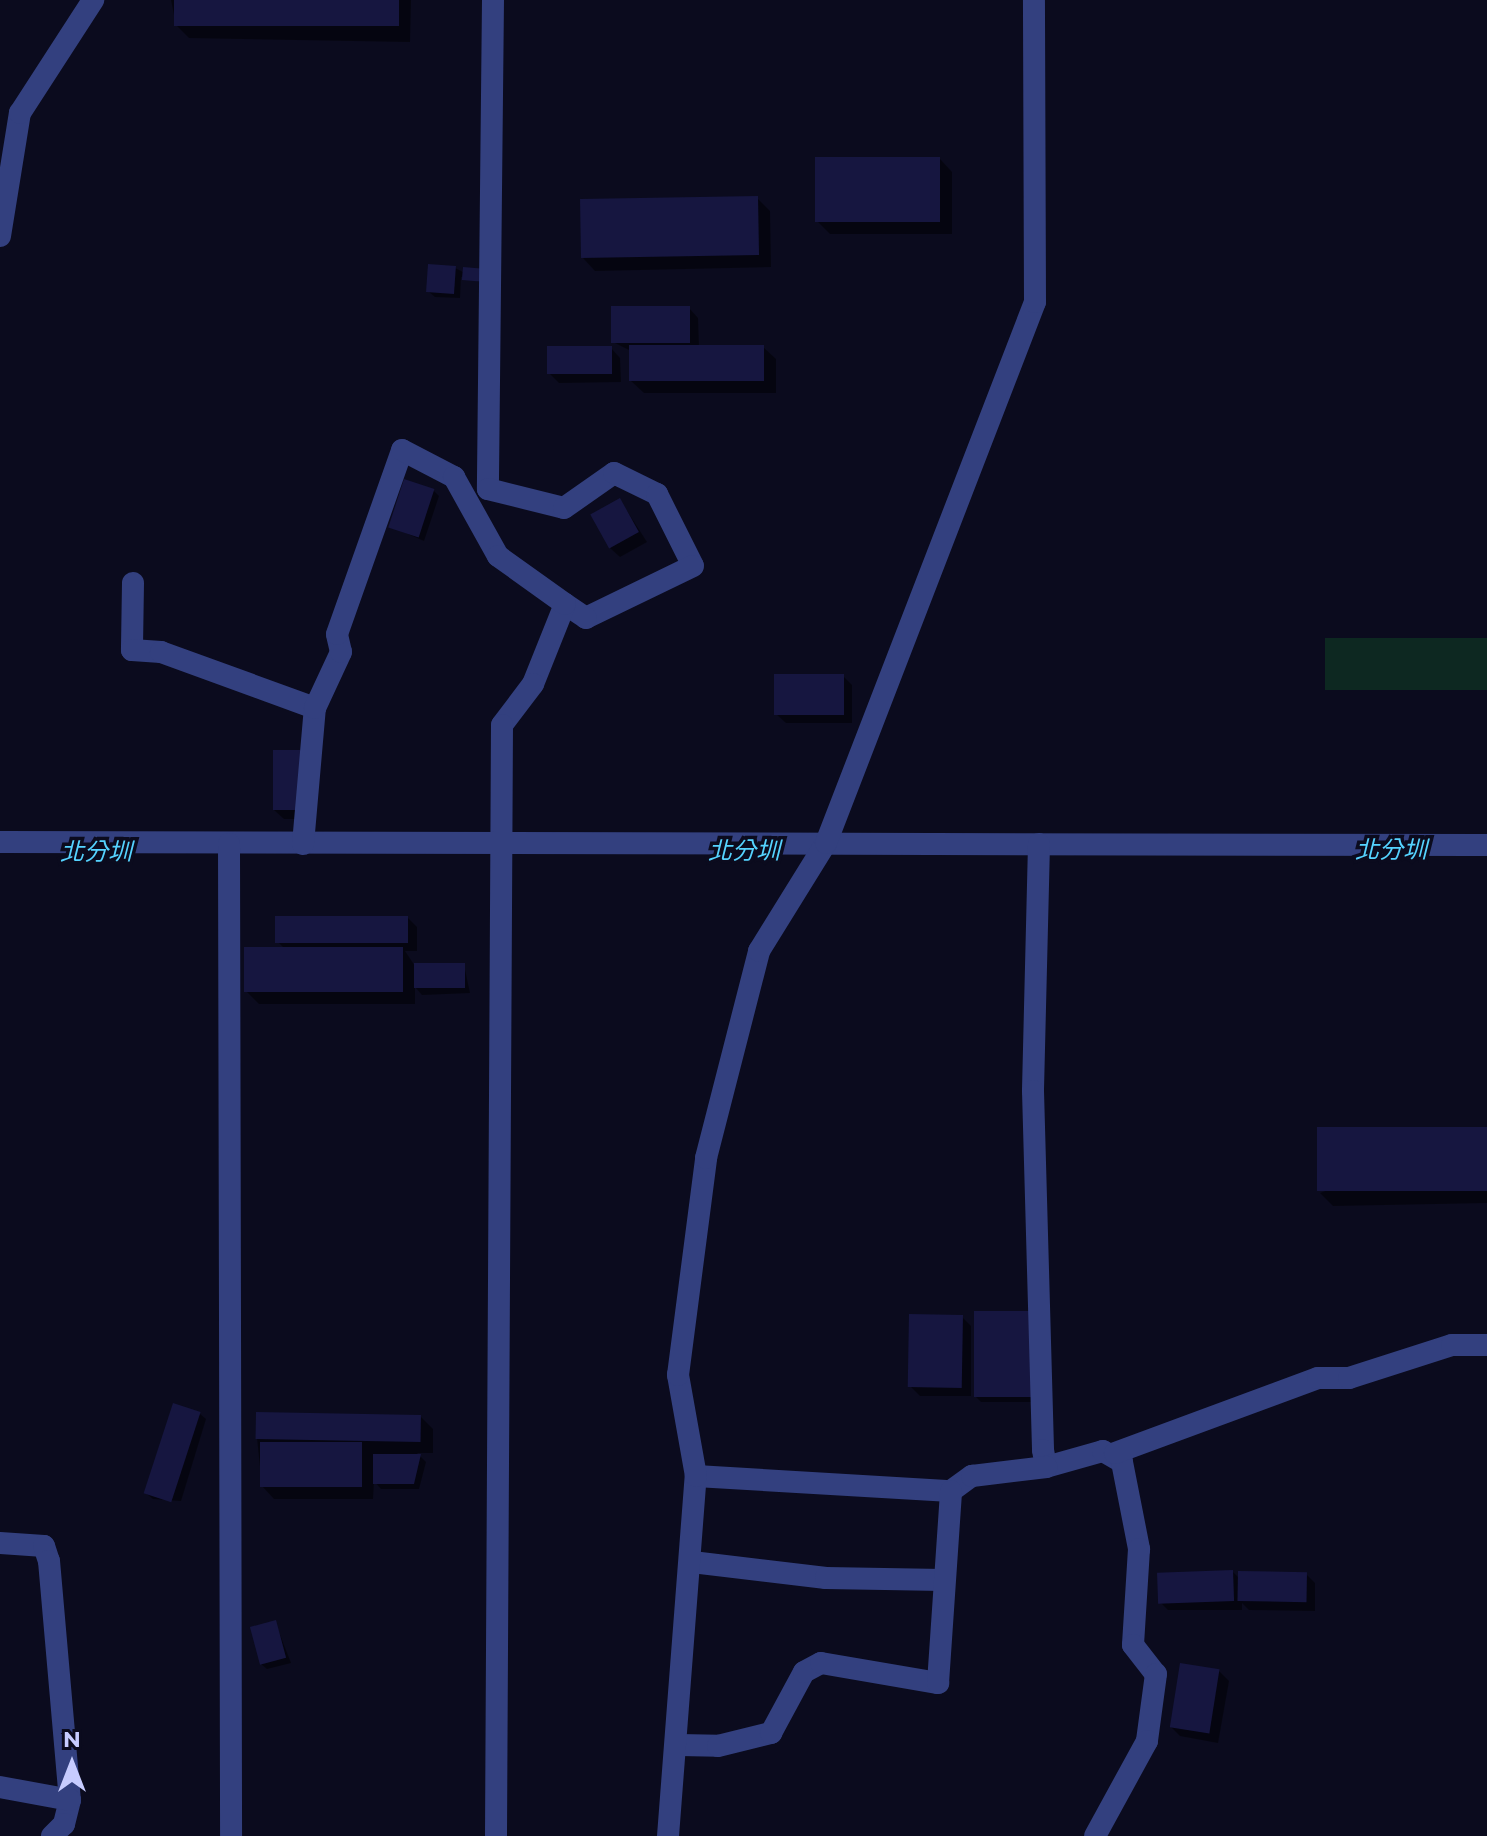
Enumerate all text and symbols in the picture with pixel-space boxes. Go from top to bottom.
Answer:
water label: 北分圳 [1355,836,1427,864]
water label: 北分圳 [708,837,780,865]
water label: 北分圳 [60,838,132,866]
north arrow [32,1724,112,1804]
text: N [63,1726,81,1753]

